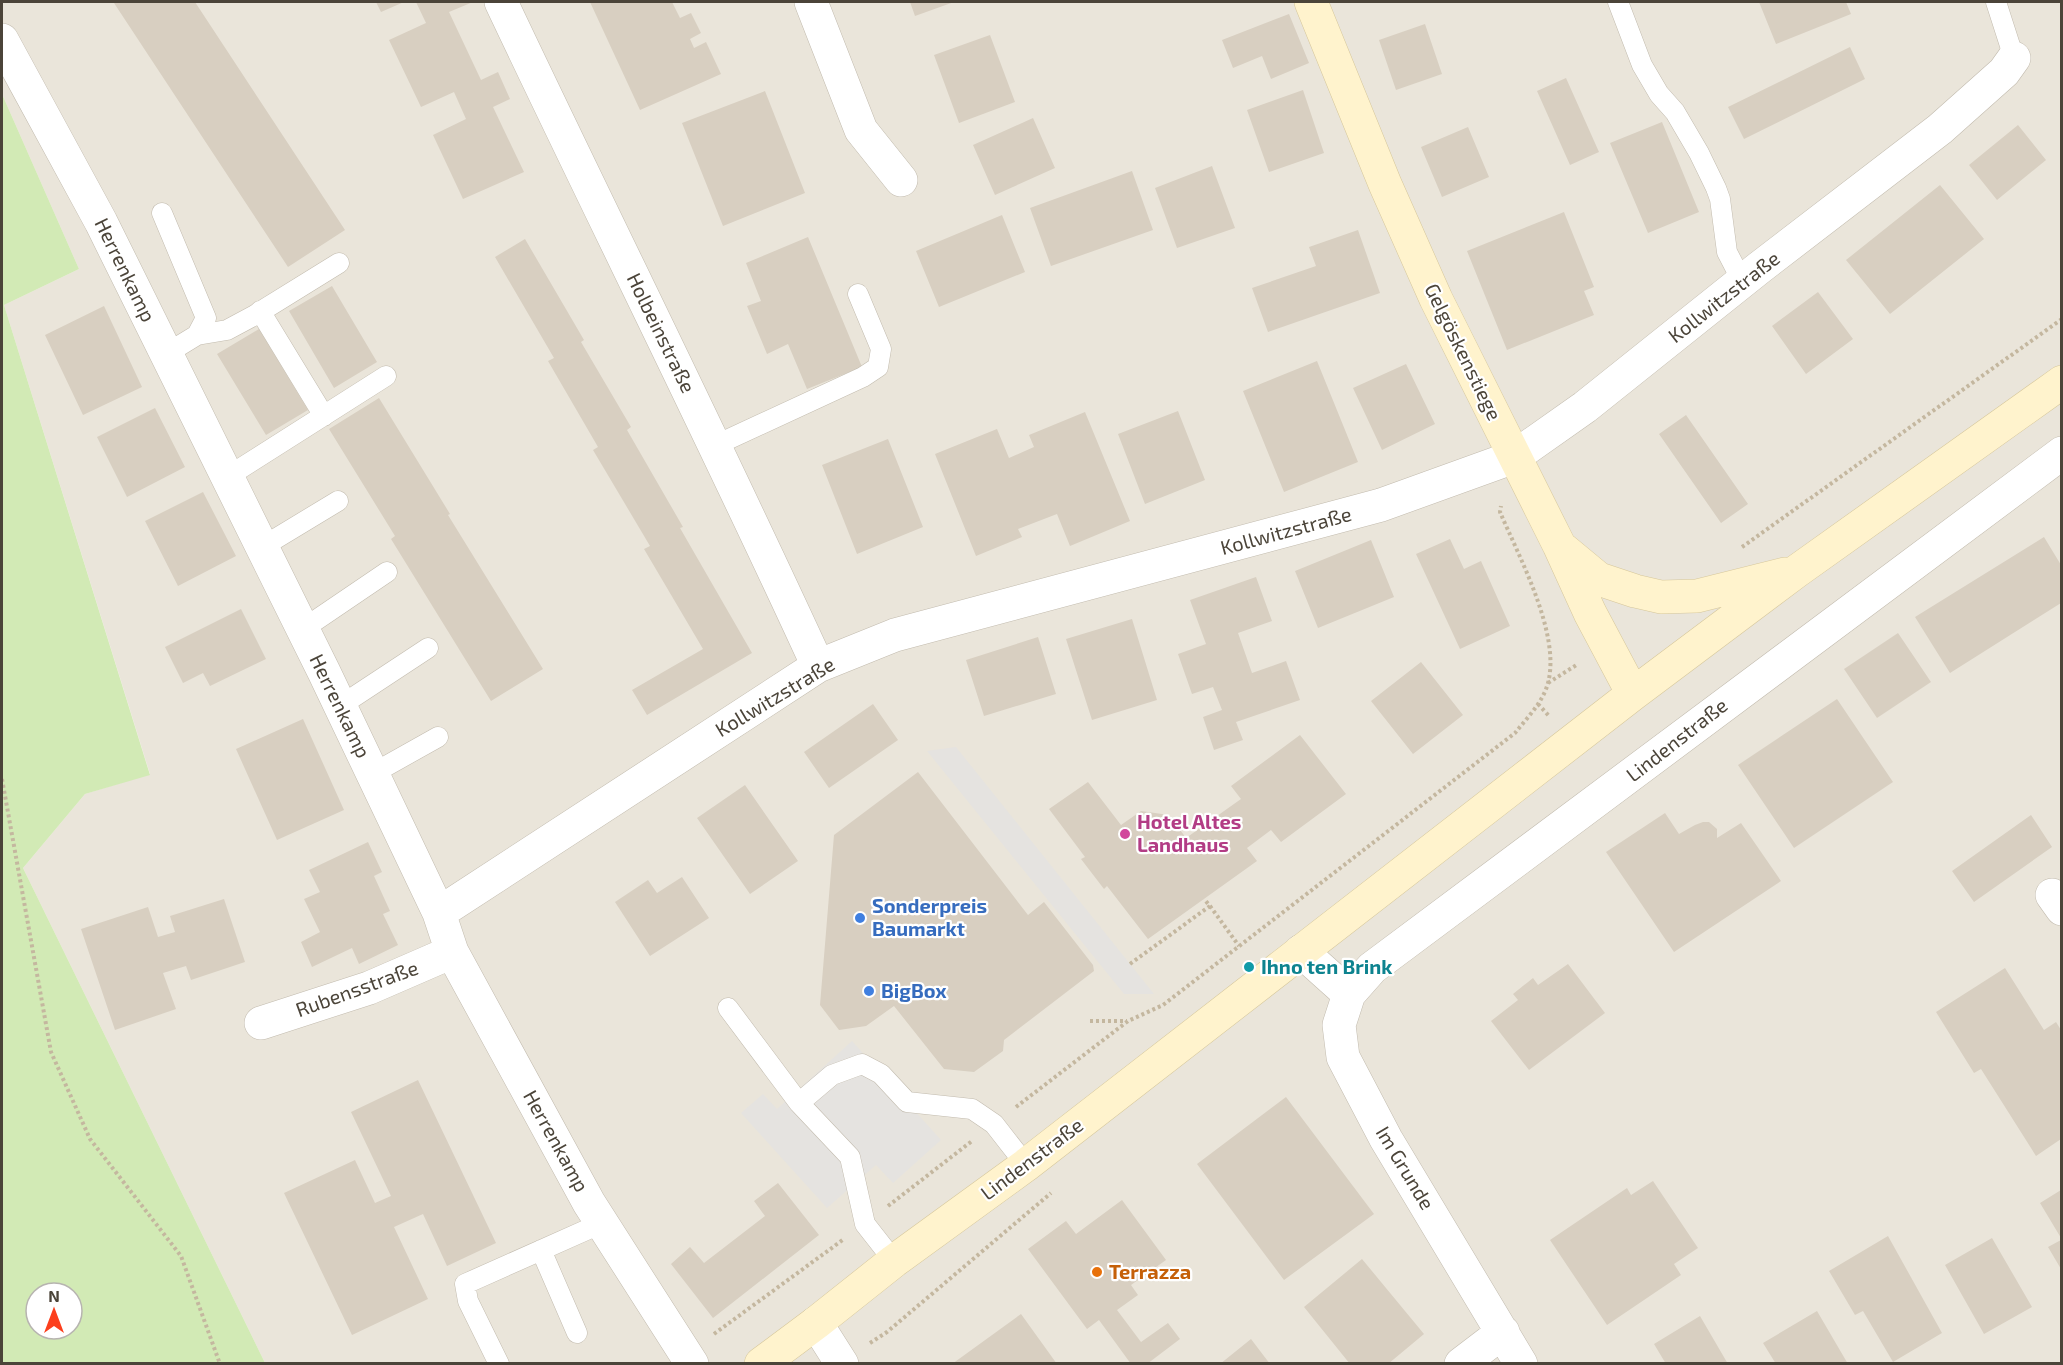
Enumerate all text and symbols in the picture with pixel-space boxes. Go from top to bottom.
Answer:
street label: Herrenkamp [90,214,161,325]
street label: Kollwitzstraße [1663,245,1784,347]
street label: Holbeinstraße [623,269,701,396]
street label: Gelgöskenstiege [1420,279,1507,424]
street label: Kollwitzstraße [1218,501,1354,559]
street label: Herrenkamp [305,650,376,761]
street label: Kollwitzstraße [711,651,838,741]
street label: Lindenstraße [1621,692,1732,786]
place label: Hotel Altes Landhaus [1137,809,1241,856]
marker: Hotel Altes Landhaus [1118,827,1132,841]
place label: Sonderpreis Baumarkt [872,893,987,940]
marker: Sonderpreis Baumarkt [853,911,867,925]
place label: Ihno ten Brink [1261,954,1393,978]
street label: Rubensstraße [292,955,421,1021]
marker: Ihno ten Brink [1242,960,1256,974]
place label: BigBox [881,978,947,1002]
marker: BigBox [862,984,876,998]
street label: Herrenkamp [519,1085,595,1196]
street label: Lindenstraße [976,1112,1087,1204]
street label: Im Grunde [1372,1121,1440,1214]
place label: Terrazza [1109,1259,1191,1283]
marker: Terrazza [1090,1265,1104,1279]
north arrow [24,1281,84,1341]
text: N [48,1286,60,1305]

